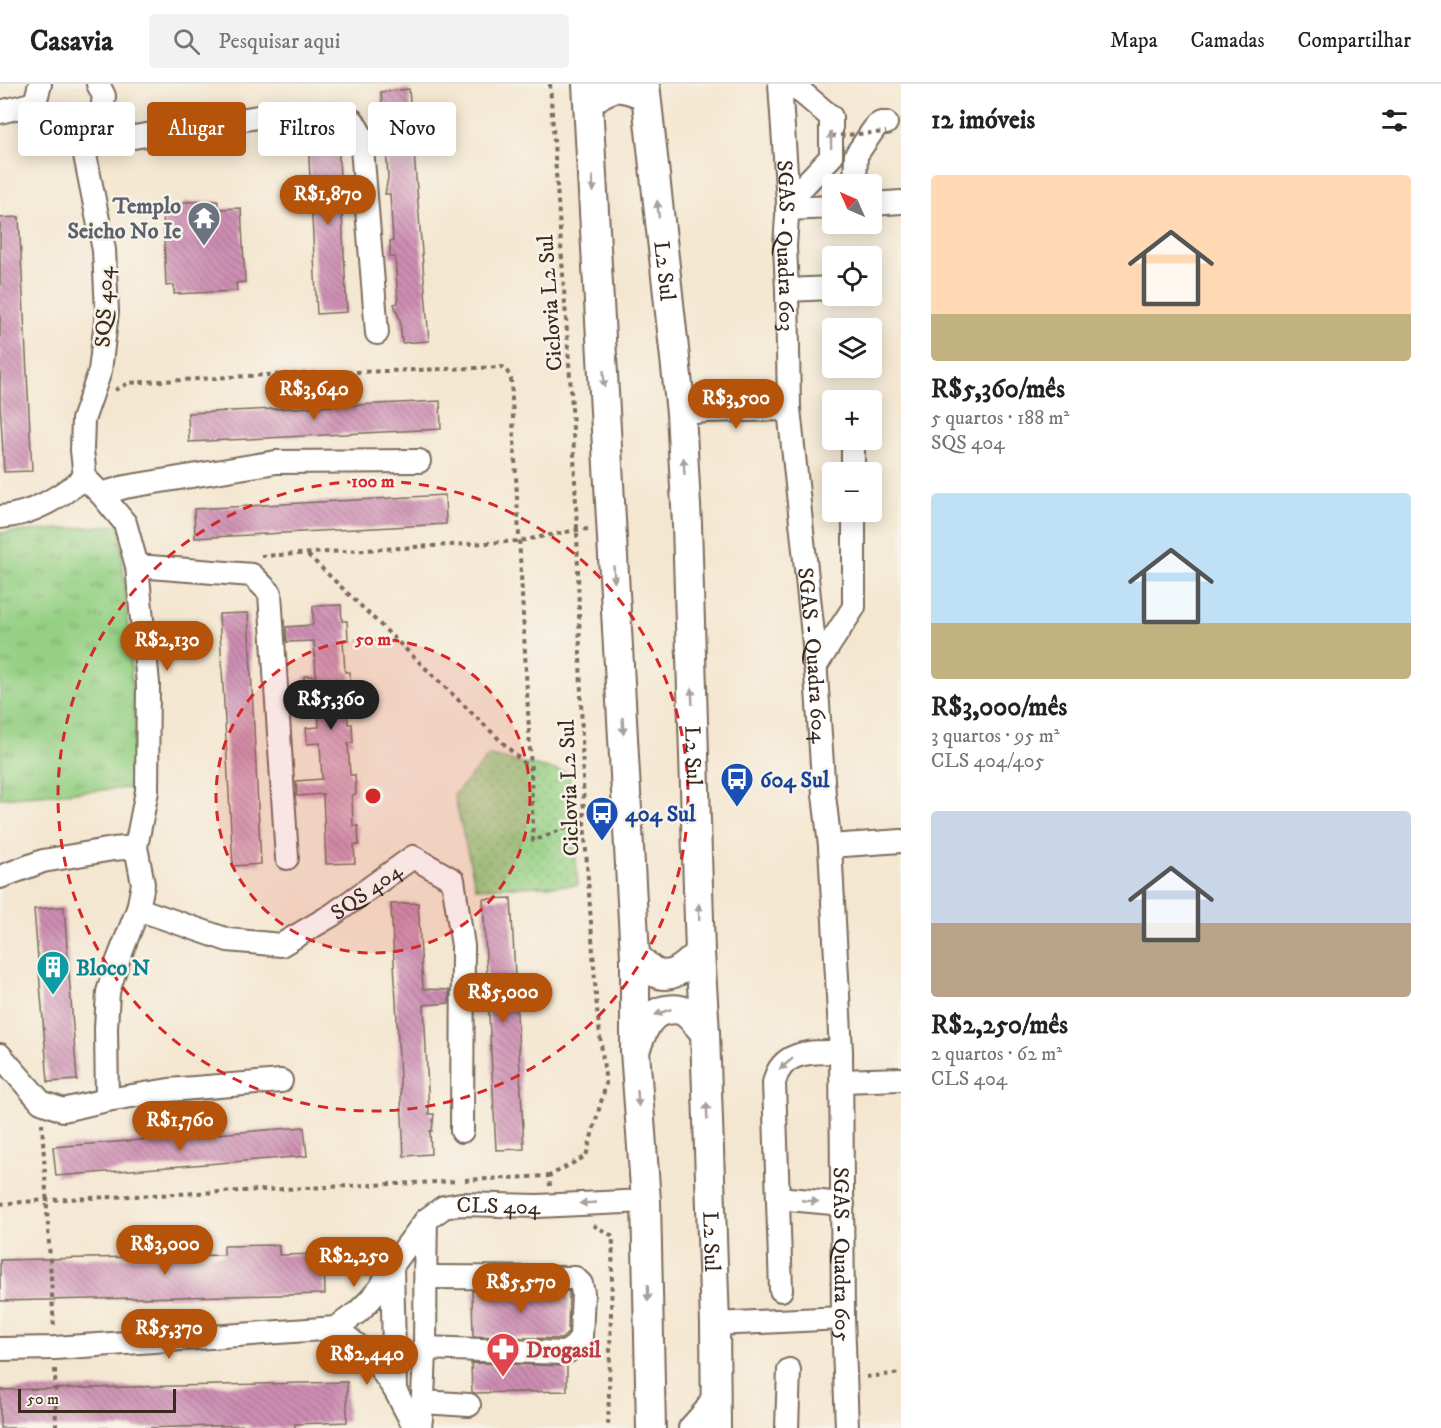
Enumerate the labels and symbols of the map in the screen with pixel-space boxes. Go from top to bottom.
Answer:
one-way arrow [826,131,836,150]
street label: SGAS - Quadra 603 [769,159,800,332]
north arrow [822,174,882,234]
pin: R$1,870 [273,175,383,226]
one-way arrow [589,175,598,194]
place label: Templo Seicho No Ie [67,193,181,245]
one-way arrow [653,199,663,218]
temple icon: Templo Seicho No Ie [186,200,222,247]
street label: Ciclovia L2 Sul [532,233,569,372]
street label: L2 Sul [647,240,681,303]
street label: SQS 404 [90,265,119,348]
pin: R$3,640 [259,370,369,421]
one-way arrow [599,370,608,389]
pin: R$3,500 [681,379,791,430]
one-way arrow [679,456,688,475]
text: 100 m [351,471,395,493]
one-way arrow [610,564,619,583]
street label: SGAS - Quadra 604 [791,566,833,746]
pin: R$2,130 [112,621,222,672]
text: 50 m [354,629,391,651]
pin: R$5,360 [276,680,386,731]
one-way arrow [688,686,697,705]
one-way arrow [618,717,628,736]
street label: Ciclovia L2 Sul [554,719,585,857]
street label: L2 Sul [678,725,707,787]
bus stop icon: 604 Sul [719,761,755,808]
place label: 604 Sul [760,767,830,794]
centre of rings [363,786,383,806]
bus stop icon: 404 Sul [584,795,620,842]
place label: 404 Sul [625,801,696,828]
street label: SQS 404 [326,857,409,927]
one-way arrow [694,902,704,921]
building icon: Bloco N [35,949,71,996]
place label: Bloco N [76,955,150,982]
pin: R$5,000 [448,973,558,1024]
one-way arrow [654,1008,672,1017]
one-way arrow [779,1057,794,1070]
one-way arrow [633,1089,643,1108]
pin: R$1,760 [125,1101,235,1152]
one-way arrow [702,1101,712,1120]
street label: SGAS - Quadra 605 [827,1167,856,1342]
street label: CLS 404 [456,1192,542,1221]
one-way arrow [801,1196,820,1206]
one-way arrow [578,1199,597,1208]
street label: L2 Sul [696,1211,725,1272]
pin: R$3,000 [110,1225,220,1276]
pin: R$2,250 [299,1237,409,1288]
pin: R$5,570 [466,1263,576,1314]
one-way arrow [643,1283,653,1302]
pin: R$5,370 [114,1309,224,1360]
pharmacy icon: Drogasil [485,1331,521,1378]
pin: R$2,440 [312,1335,422,1386]
place label: Drogasil [526,1337,601,1364]
scale bar [18,1386,176,1414]

